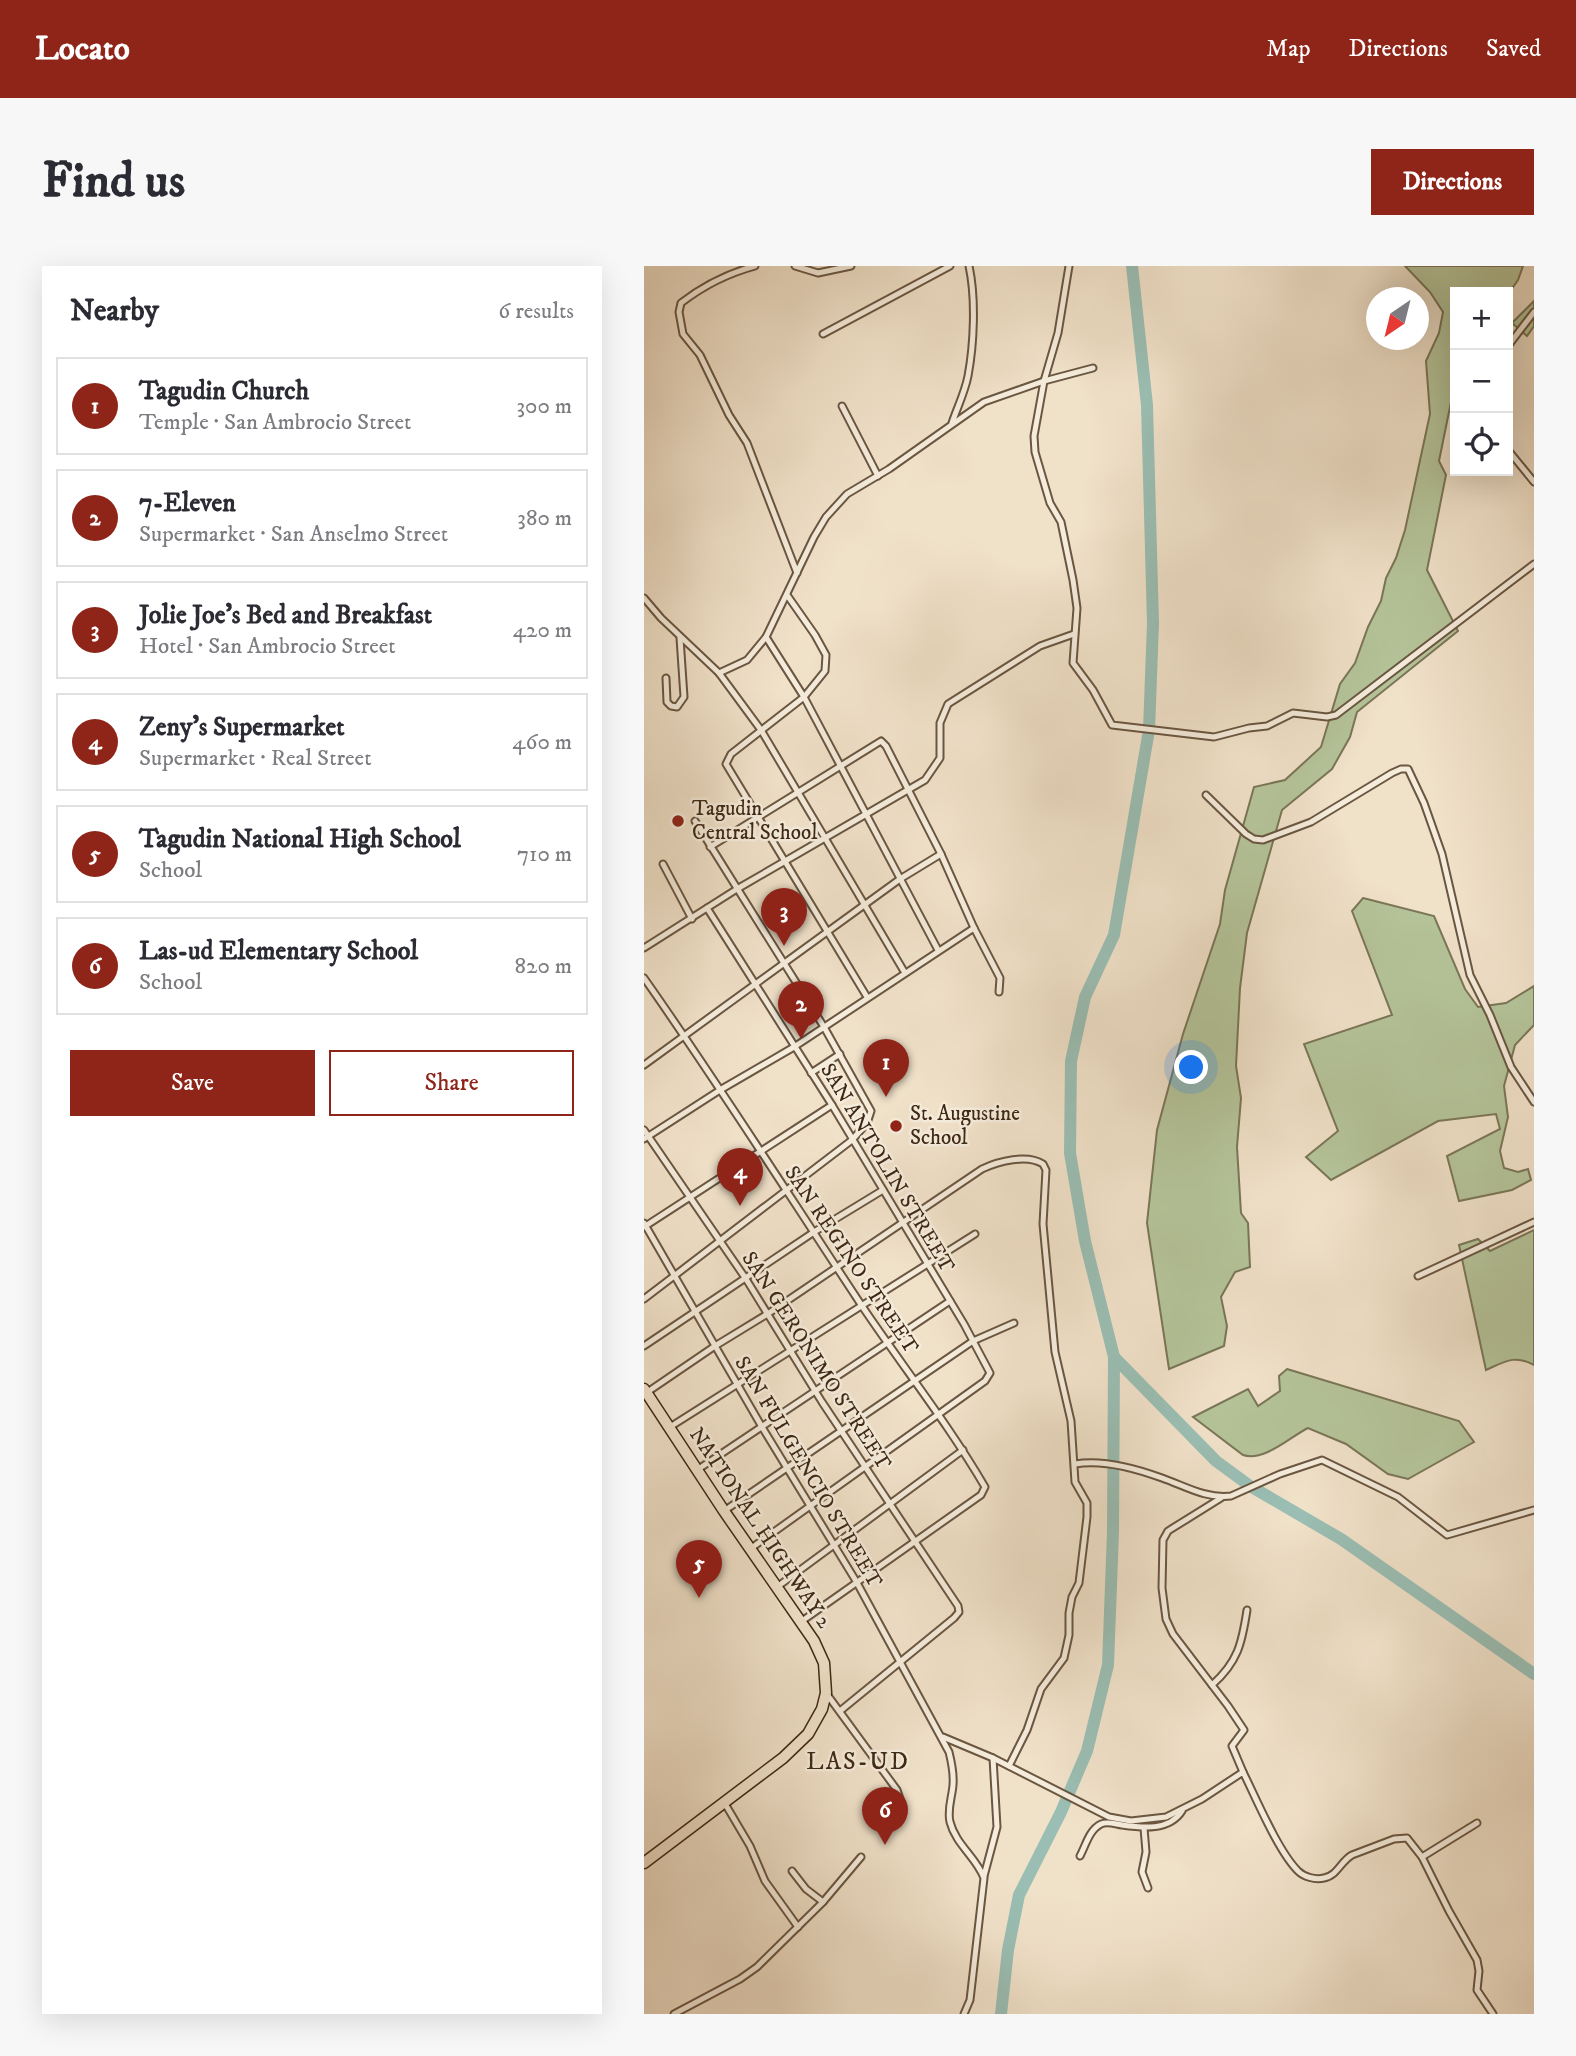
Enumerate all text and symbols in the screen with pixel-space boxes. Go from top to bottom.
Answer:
text: Locato [35,29,130,70]
text: Map [1266,34,1311,64]
text: Directions [1349,34,1448,64]
text: Saved [1486,34,1541,64]
button: Directions [1371,149,1534,215]
text: Find us [42,151,185,213]
north arrow [1366,287,1429,350]
map controls [1450,287,1513,476]
button: + [1450,287,1513,350]
text: Nearby [70,293,159,330]
text: 6 results [498,297,574,326]
button: − [1450,350,1513,413]
text: Tagudin Church [139,375,309,408]
text: 1 [91,392,99,421]
text: 300 m [516,392,572,421]
text: Temple · San Ambrocio Street [139,408,412,437]
button: locate [1450,413,1513,476]
text: 7-Eleven [139,487,236,520]
text: 2 [89,504,101,533]
text: 380 m [517,504,572,533]
text: Supermarket · San Anselmo Street [139,520,448,549]
text: Jolie Joe's Bed and Breakfast [139,599,432,632]
text: 3 [91,616,99,645]
text: 420 m [513,616,572,645]
text: Hotel · San Ambrocio Street [139,632,396,661]
text: Zeny's Supermarket [139,711,345,744]
text: 4 [88,728,102,757]
text: 460 m [512,728,572,757]
text: Supermarket · Real Street [139,744,372,773]
place label: Tagudin Central School [692,796,818,846]
marker: Tagudin Central School [670,813,686,829]
text: Tagudin National High School [139,823,461,856]
text: 5 [89,840,101,869]
text: 710 m [517,840,572,869]
text: School [139,856,202,885]
pin: 3 [761,888,807,946]
text: Las-ud Elementary School [139,935,418,968]
text: 6 [89,952,101,981]
text: 820 m [515,952,572,981]
text: School [139,968,202,997]
pin: 2 [778,981,824,1039]
pin: 1 [863,1039,909,1097]
button: Save [70,1050,315,1116]
button: Share [329,1050,574,1116]
your location [1174,1050,1208,1084]
street label: SAN ANTOLIN STREET [814,1059,960,1277]
place label: St. Augustine School [910,1101,1020,1151]
marker: St. Augustine School [888,1118,904,1134]
pin: 4 [717,1148,763,1206]
street label: SAN REGINO STREET [778,1161,924,1359]
street label: SAN GERONIMO STREET [736,1247,896,1475]
street label: SAN FULGENCIO STREET [729,1352,888,1592]
street label: NATIONAL HIGHWAY 2 [683,1423,837,1634]
pin: 5 [676,1540,722,1598]
district label: LAS-UD [806,1747,910,1777]
pin: 6 [862,1787,908,1845]

